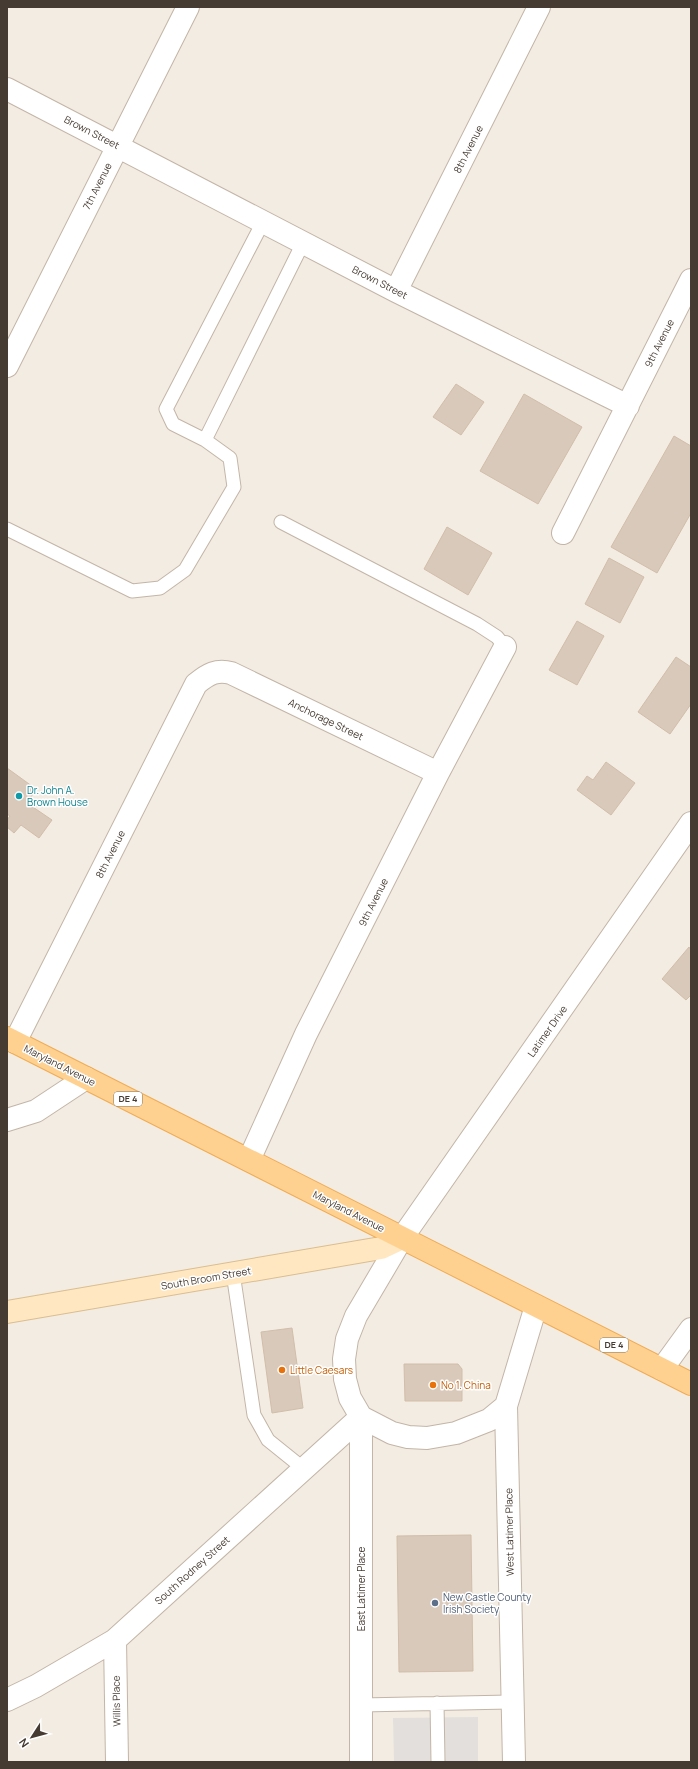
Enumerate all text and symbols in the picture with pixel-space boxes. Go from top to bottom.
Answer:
street label: Brown Street [62,112,122,152]
street label: 8th Avenue [450,123,486,175]
street label: 7th Avenue [79,160,115,212]
street label: Brown Street [350,262,410,302]
street label: 9th Avenue [641,316,677,370]
street label: Anchorage Street [286,695,366,743]
place label: Dr. John A. Brown House [27,783,88,809]
marker: Dr. John A. Brown House [14,791,24,801]
street label: 8th Avenue [92,828,128,880]
street label: 9th Avenue [355,875,391,929]
street label: Latimer Drive [524,1002,570,1060]
street label: Maryland Avenue [22,1041,98,1089]
road number: DE 4 [114,1092,142,1106]
street label: Maryland Avenue [311,1187,387,1235]
street label: South Broom Street [160,1263,252,1293]
road number: DE 4 [600,1338,628,1352]
place label: Little Caesars [290,1363,353,1377]
marker: Little Caesars [277,1365,287,1375]
place label: No 1. China [441,1378,491,1392]
marker: No 1. China [428,1380,438,1390]
street label: West Latimer Place [501,1488,517,1576]
street label: South Rodney Street [151,1533,233,1607]
street label: East Latimer Place [354,1547,368,1631]
place label: New Castle County Irish Society [443,1590,532,1616]
marker: New Castle County Irish Society [430,1598,440,1608]
street label: Willis Place [109,1675,123,1727]
north arrow [12,1717,52,1757]
text: N [15,1735,32,1751]

